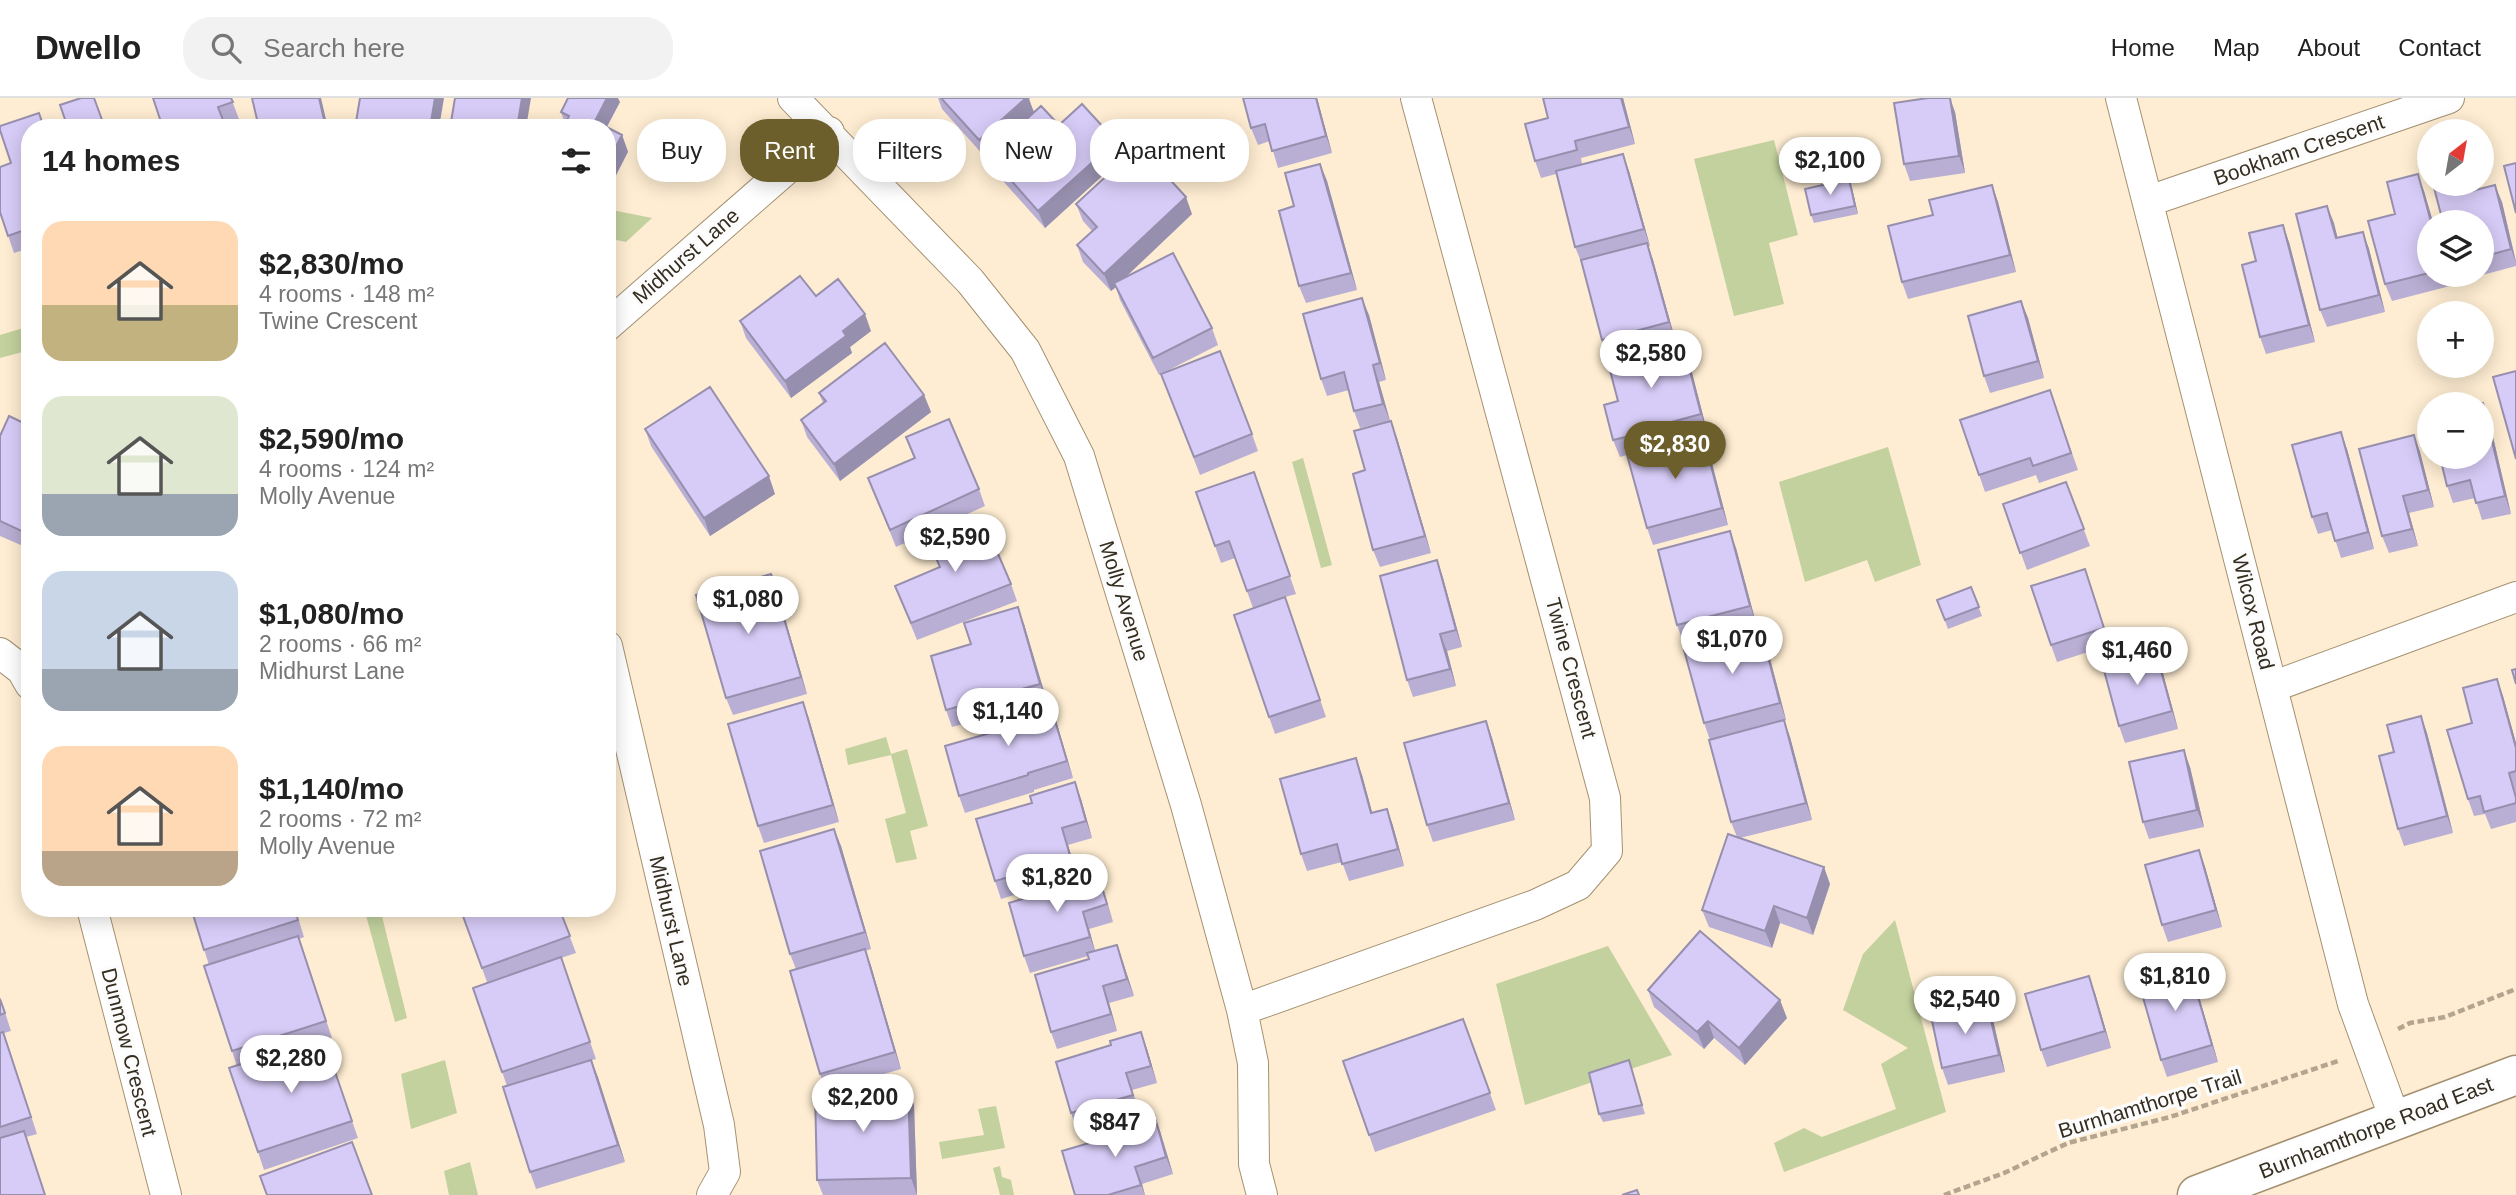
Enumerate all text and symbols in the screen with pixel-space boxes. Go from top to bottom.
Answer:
search box [183,17,673,80]
text: Dwello [35,29,141,66]
icon: search [207,29,245,67]
text: Search here [263,33,405,63]
text: Home [2111,34,2175,61]
text: Map [2213,34,2260,61]
text: About [2298,34,2360,61]
text: Contact [2398,34,2481,61]
street label: Bookham Crescent [2211,110,2387,189]
chip: Buy [637,119,726,182]
chip: Rent [740,119,839,182]
chip: Filters [853,119,966,182]
chip: New [980,119,1076,182]
chip: Apartment [1090,119,1249,182]
north arrow [2417,119,2494,196]
map controls [2417,119,2494,469]
pin: $2,100 [1773,138,1887,197]
icon: filters [557,142,595,180]
text: 14 homes [42,144,180,177]
text: $2,100 [1795,147,1865,173]
street label: Midhurst Lane [628,203,743,308]
button: layers [2417,210,2494,287]
text: $2,830/mo [259,247,404,280]
icon: home [98,249,182,333]
text: 4 rooms · 148 m² [259,281,434,307]
button: + [2417,301,2494,378]
text: Twine Crescent [259,308,418,334]
pin: $2,580 [1594,330,1708,390]
text: $2,580 [1616,340,1686,366]
button: − [2417,392,2494,469]
text: $2,590/mo [259,422,404,455]
pin: $2,830 [1618,422,1732,481]
icon: home [98,424,182,508]
text: $2,830 [1640,431,1710,457]
text: 4 rooms · 124 m² [259,456,434,482]
text: Molly Avenue [259,483,395,509]
pin: $2,590 [898,514,1012,574]
text: $2,590 [920,524,990,550]
street label: Molly Avenue [1095,538,1154,664]
street label: Wilcox Road [2228,552,2279,672]
pin: $1,080 [691,576,805,636]
text: $1,080 [713,586,783,612]
street label: Twine Crescent [1542,595,1601,741]
text: $1,080/mo [259,597,404,630]
icon: home [98,599,182,683]
pin: $1,070 [1675,616,1789,676]
text: $1,070 [1697,626,1767,652]
pin: $1,460 [2080,628,2194,687]
text: 2 rooms · 66 m² [259,631,421,657]
text: $1,460 [2102,637,2172,663]
text: Midhurst Lane [259,658,405,684]
pin: $1,140 [951,688,1065,748]
text: $1,140 [973,698,1043,724]
text: $1,140/mo [259,772,404,805]
icon: home [98,774,182,858]
text: 2 rooms · 72 m² [259,806,421,832]
text: Molly Avenue [259,833,395,859]
street label: Midhurst Lane [645,853,698,988]
pin: $1,820 [1000,854,1114,914]
text: $1,820 [1022,864,1092,890]
pin: $1,810 [2118,954,2232,1013]
text: $1,810 [2140,963,2210,989]
street label: Dunmow Crescent [97,965,162,1139]
pin: $2,540 [1908,976,2022,1036]
text: $2,540 [1930,986,2000,1012]
pin: $2,280 [234,1035,348,1095]
text: $2,280 [256,1045,326,1071]
street label: Burnhamthorpe Trail [2056,1065,2244,1142]
street label: Burnhamthorpe Road East [2256,1072,2496,1183]
pin: $2,200 [806,1074,920,1134]
text: $2,200 [828,1084,898,1110]
pin: $847 [1074,1100,1156,1159]
text: $847 [1089,1109,1141,1135]

